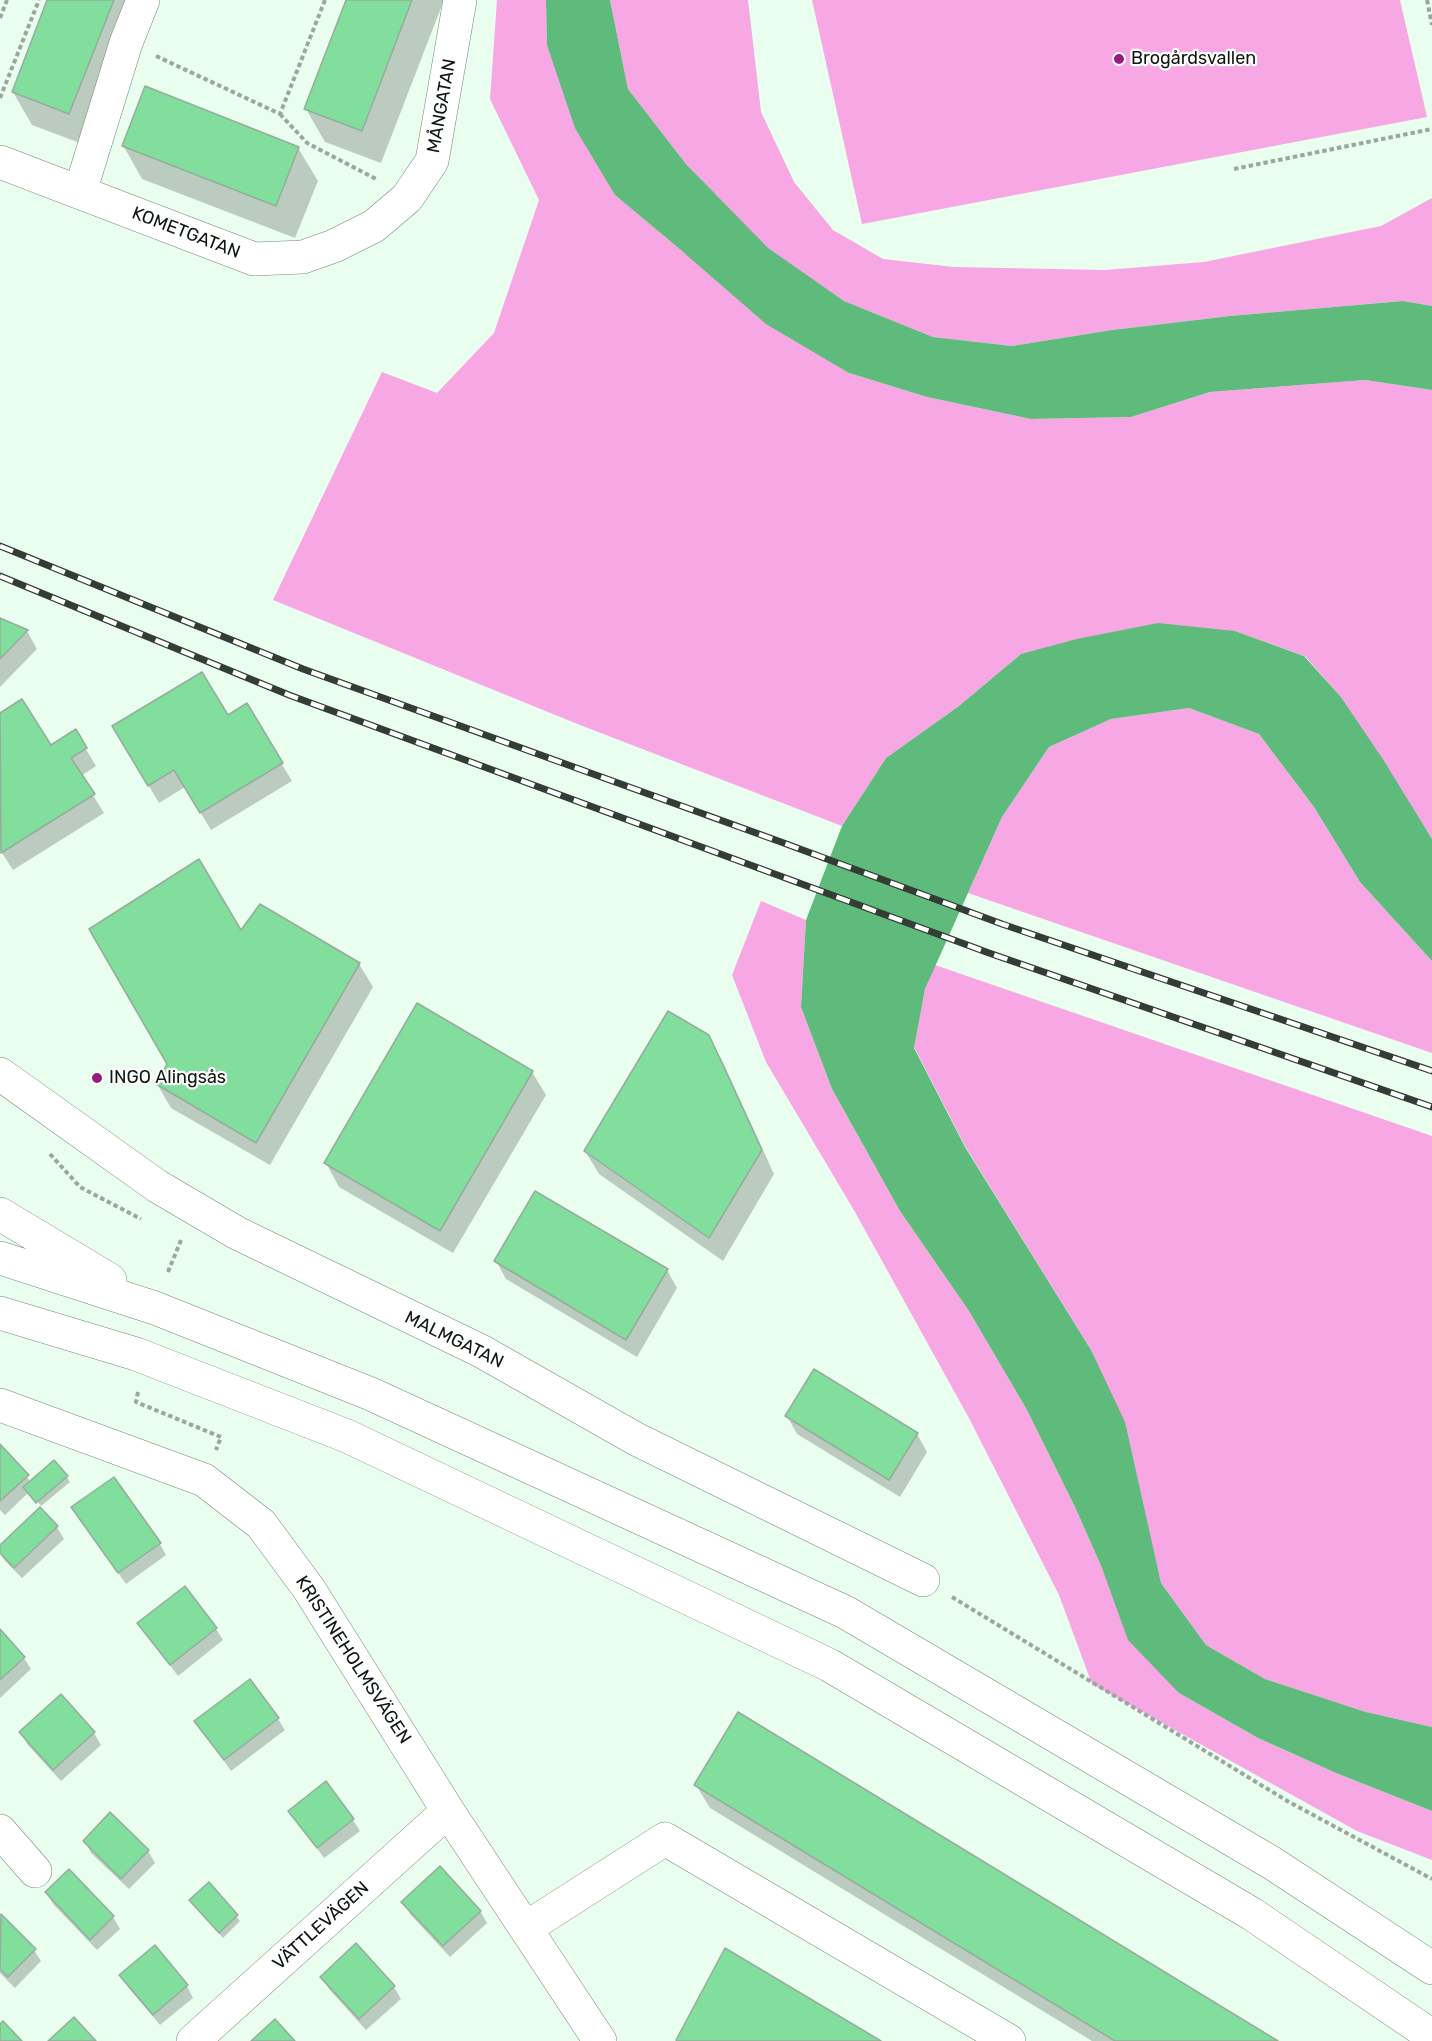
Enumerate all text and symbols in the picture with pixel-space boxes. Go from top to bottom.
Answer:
place label: Brogårdsvallen [1131,48,1256,70]
marker: Brogårdsvallen [1112,52,1126,66]
street label: MÅNGATAN [423,57,461,155]
street label: KOMETGATAN [129,202,243,264]
place label: INGO Alingsås [109,1067,226,1089]
marker: INGO Alingsås [90,1071,104,1085]
street label: MALMGATAN [401,1307,507,1373]
street label: KRISTINEHOLMSVÄGEN [291,1572,415,1748]
street label: VÄTTLEVÄGEN [269,1877,373,1975]

